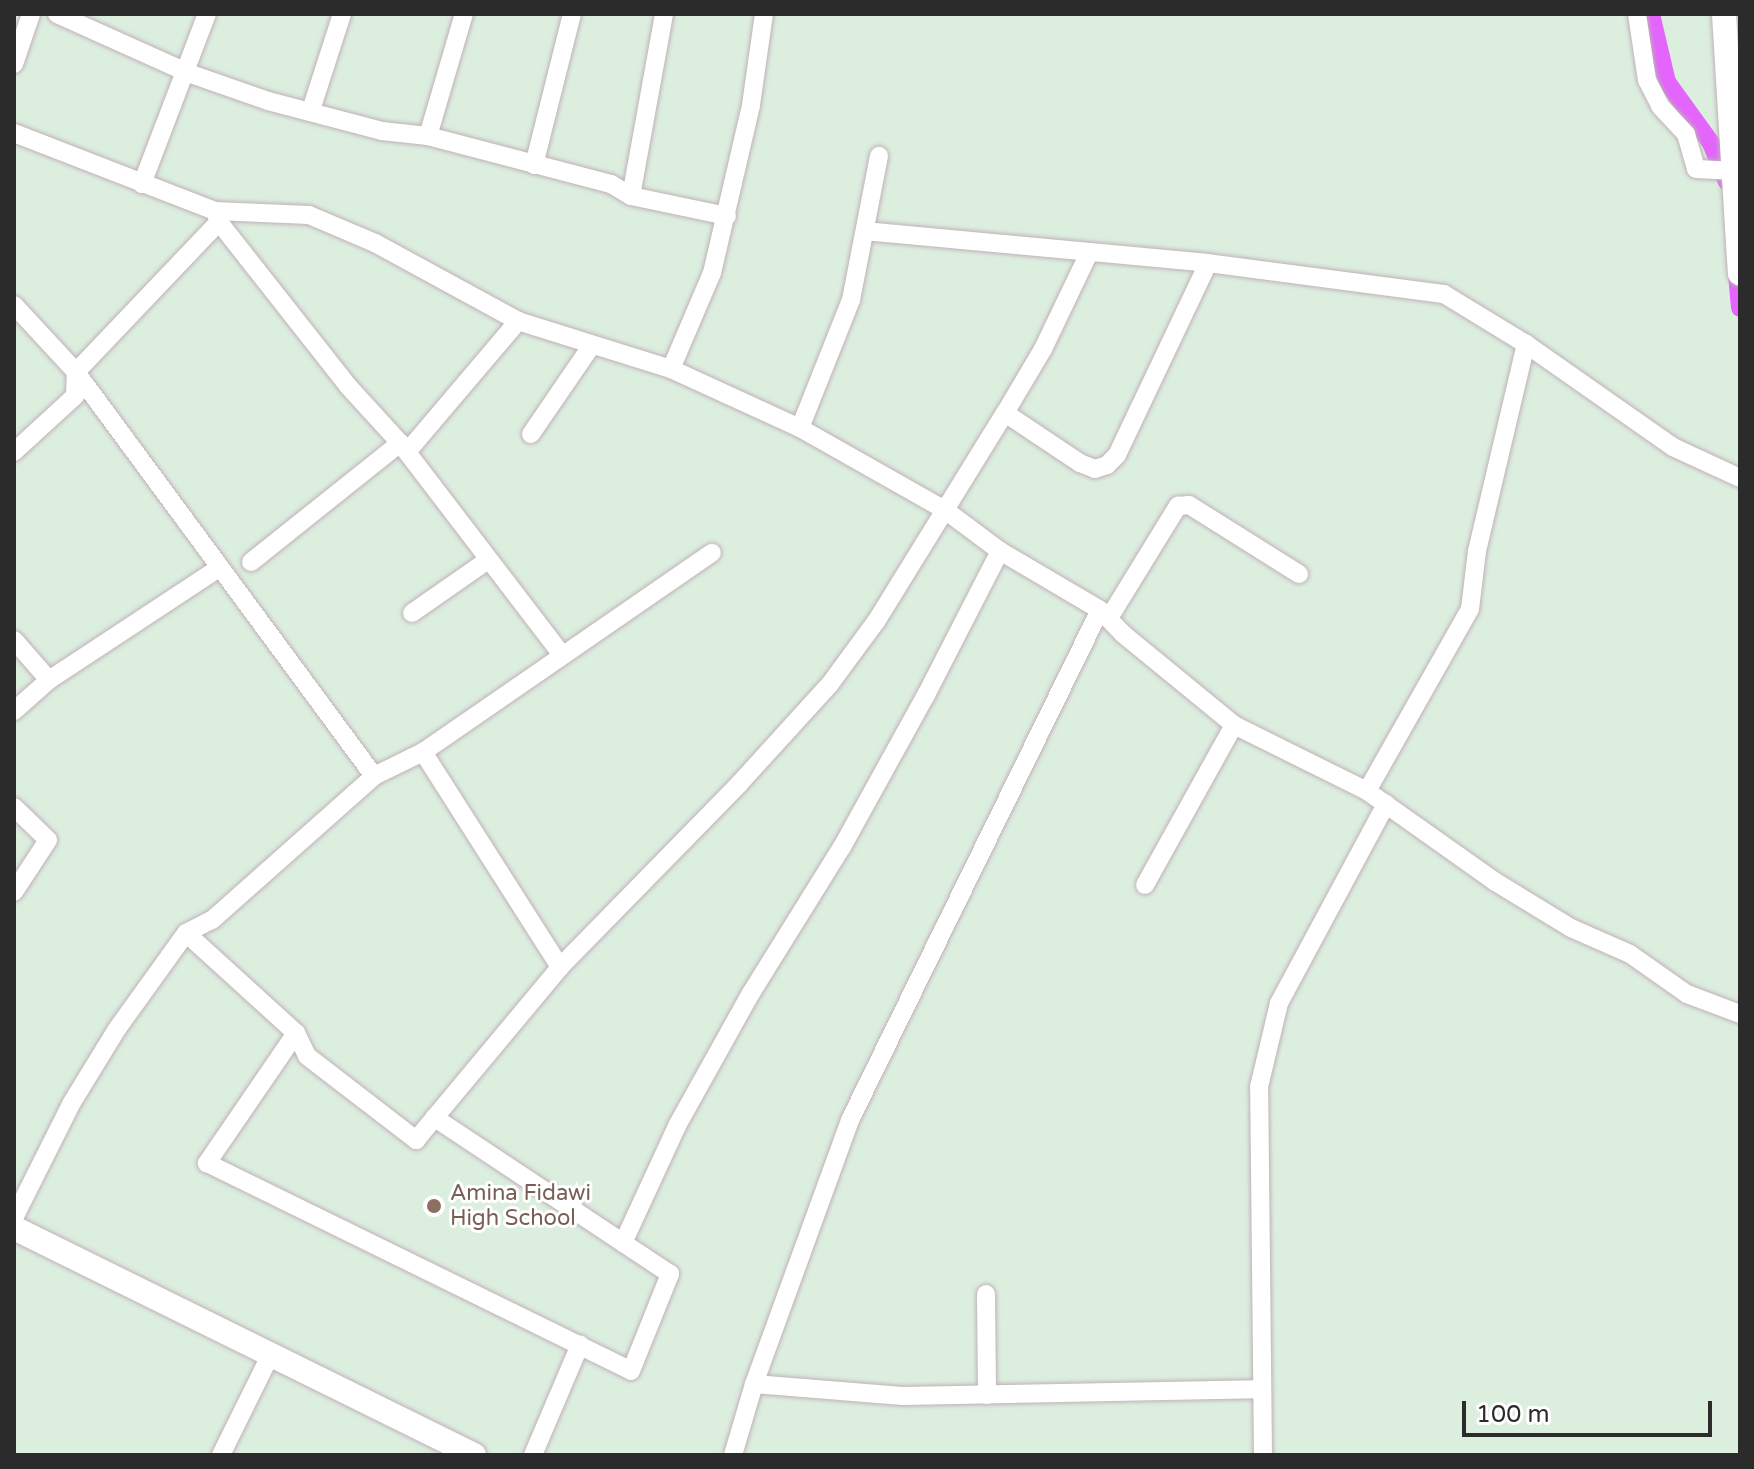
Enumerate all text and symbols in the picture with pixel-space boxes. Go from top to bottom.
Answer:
place label: Amina Fidawi High School [450,1180,591,1232]
marker: Amina Fidawi High School [425,1197,443,1215]
scale bar [1466,1385,1716,1435]
text: 100 m [1476,1400,1550,1429]

